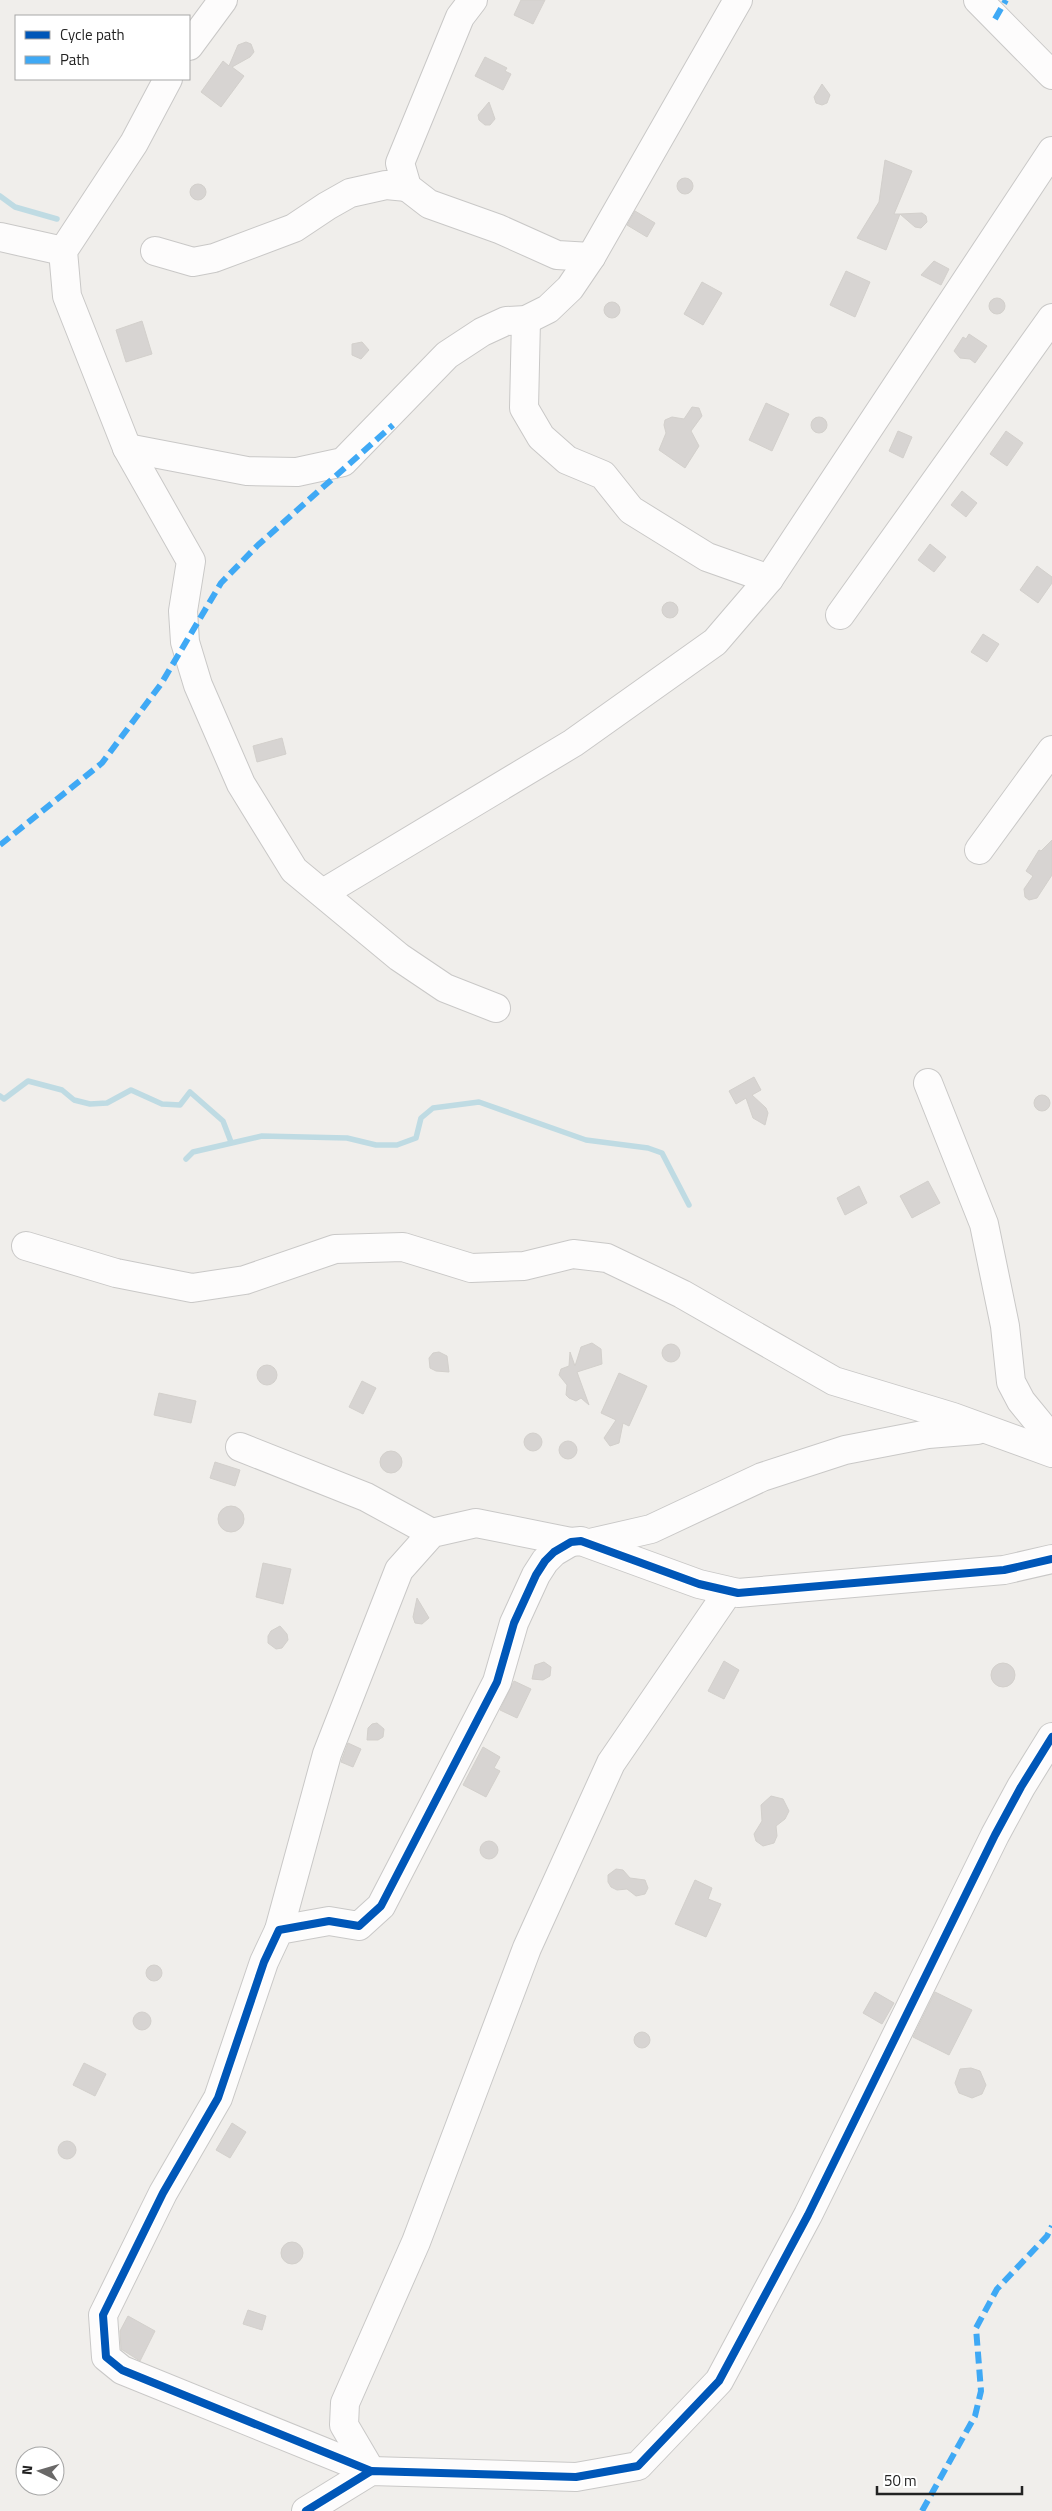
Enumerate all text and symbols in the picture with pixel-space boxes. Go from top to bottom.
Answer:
legend [15,15,190,80]
text: Cycle path [60,23,125,46]
text: Path [60,48,90,71]
north arrow [15,2446,65,2496]
text: N [16,2464,37,2476]
scale bar [877,2464,1022,2496]
text: 50 m [884,2469,917,2492]

